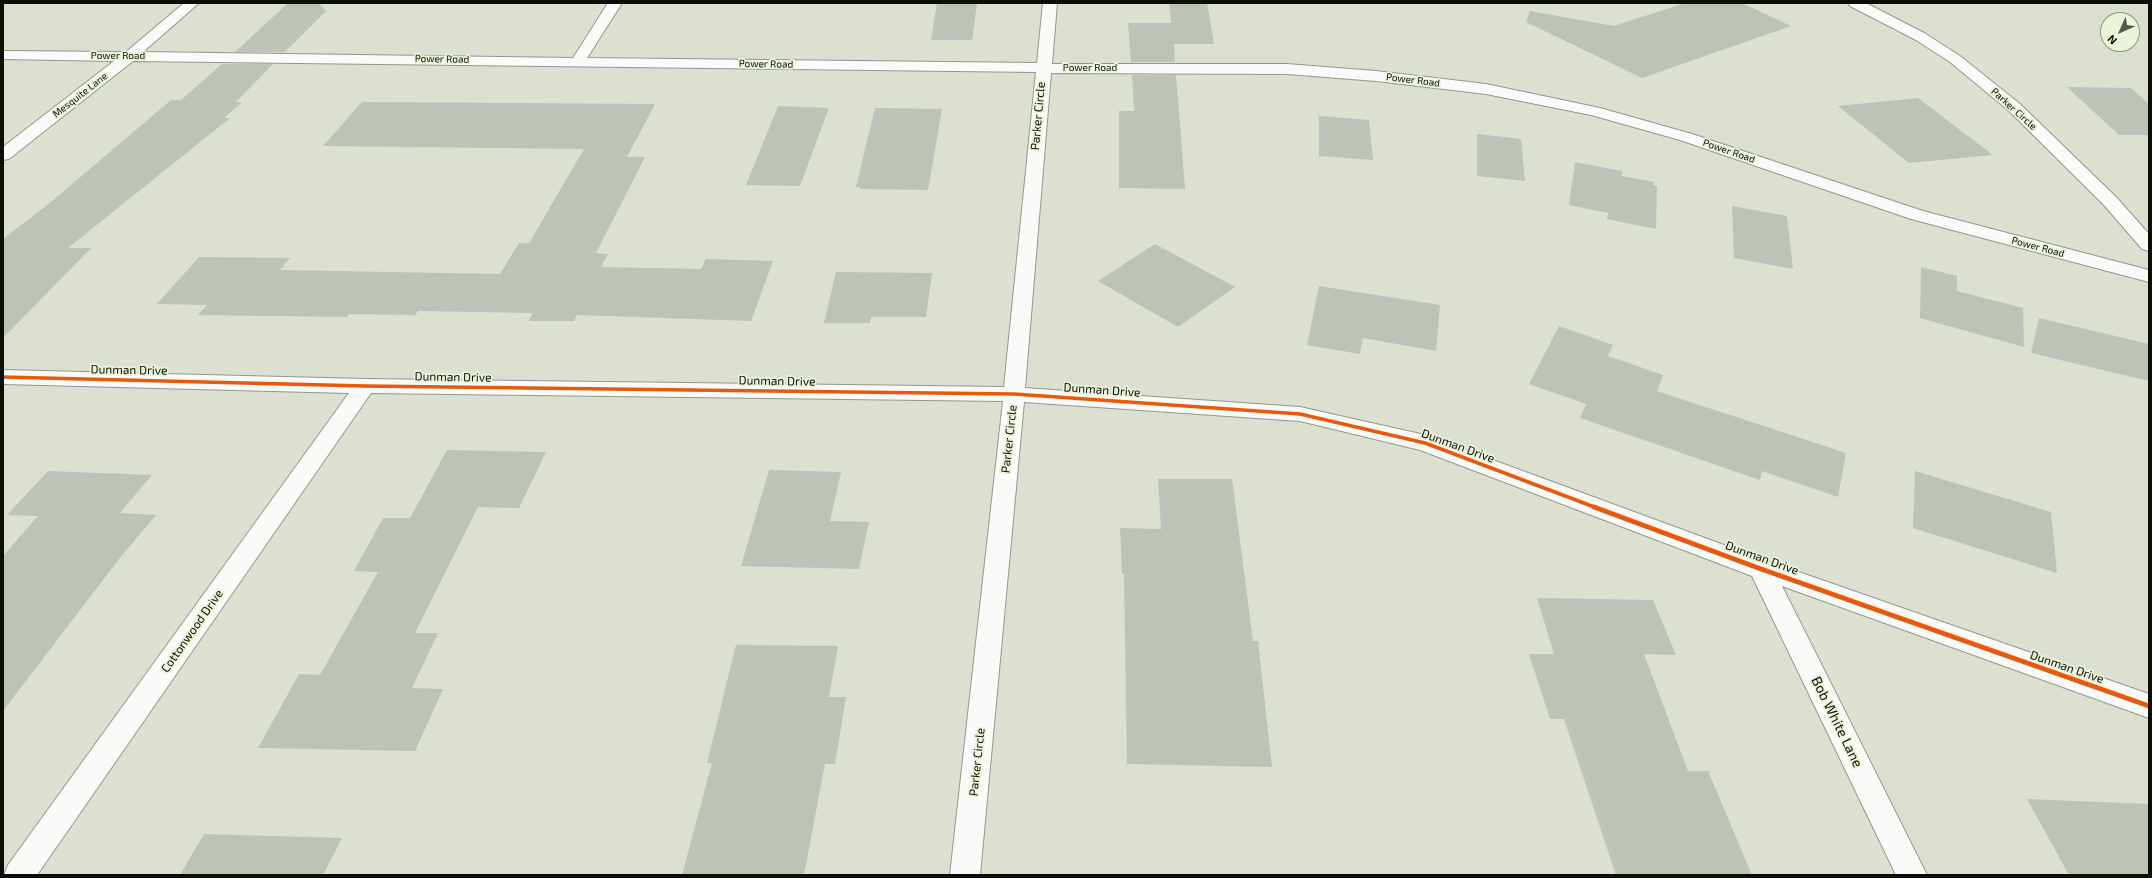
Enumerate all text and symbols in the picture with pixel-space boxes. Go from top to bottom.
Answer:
north arrow [2100,12,2140,52]
text: N [2104,33,2119,48]
street label: Power Road [91,50,145,62]
street label: Power Road [415,53,469,65]
street label: Power Road [739,58,793,70]
street label: Power Road [1063,62,1117,74]
street label: Mesquite Lane [50,70,110,120]
street label: Power Road [1385,71,1441,89]
street label: Parker Circle [1028,81,1048,151]
street label: Parker Circle [1989,85,2039,133]
street label: Power Road [1701,136,1757,166]
street label: Power Road [2010,234,2066,260]
street label: Dunman Drive [90,362,168,378]
street label: Dunman Drive [414,369,492,385]
street label: Dunman Drive [738,373,816,389]
street label: Dunman Drive [1063,380,1141,400]
street label: Parker Circle [998,404,1020,474]
street label: Dunman Drive [1419,426,1497,466]
street label: Dunman Drive [1723,538,1801,578]
street label: Cottonwood Drive [158,587,226,675]
street label: Dunman Drive [2028,648,2106,686]
street label: Bob White Lane [1808,674,1866,770]
street label: Parker Circle [966,727,988,797]

